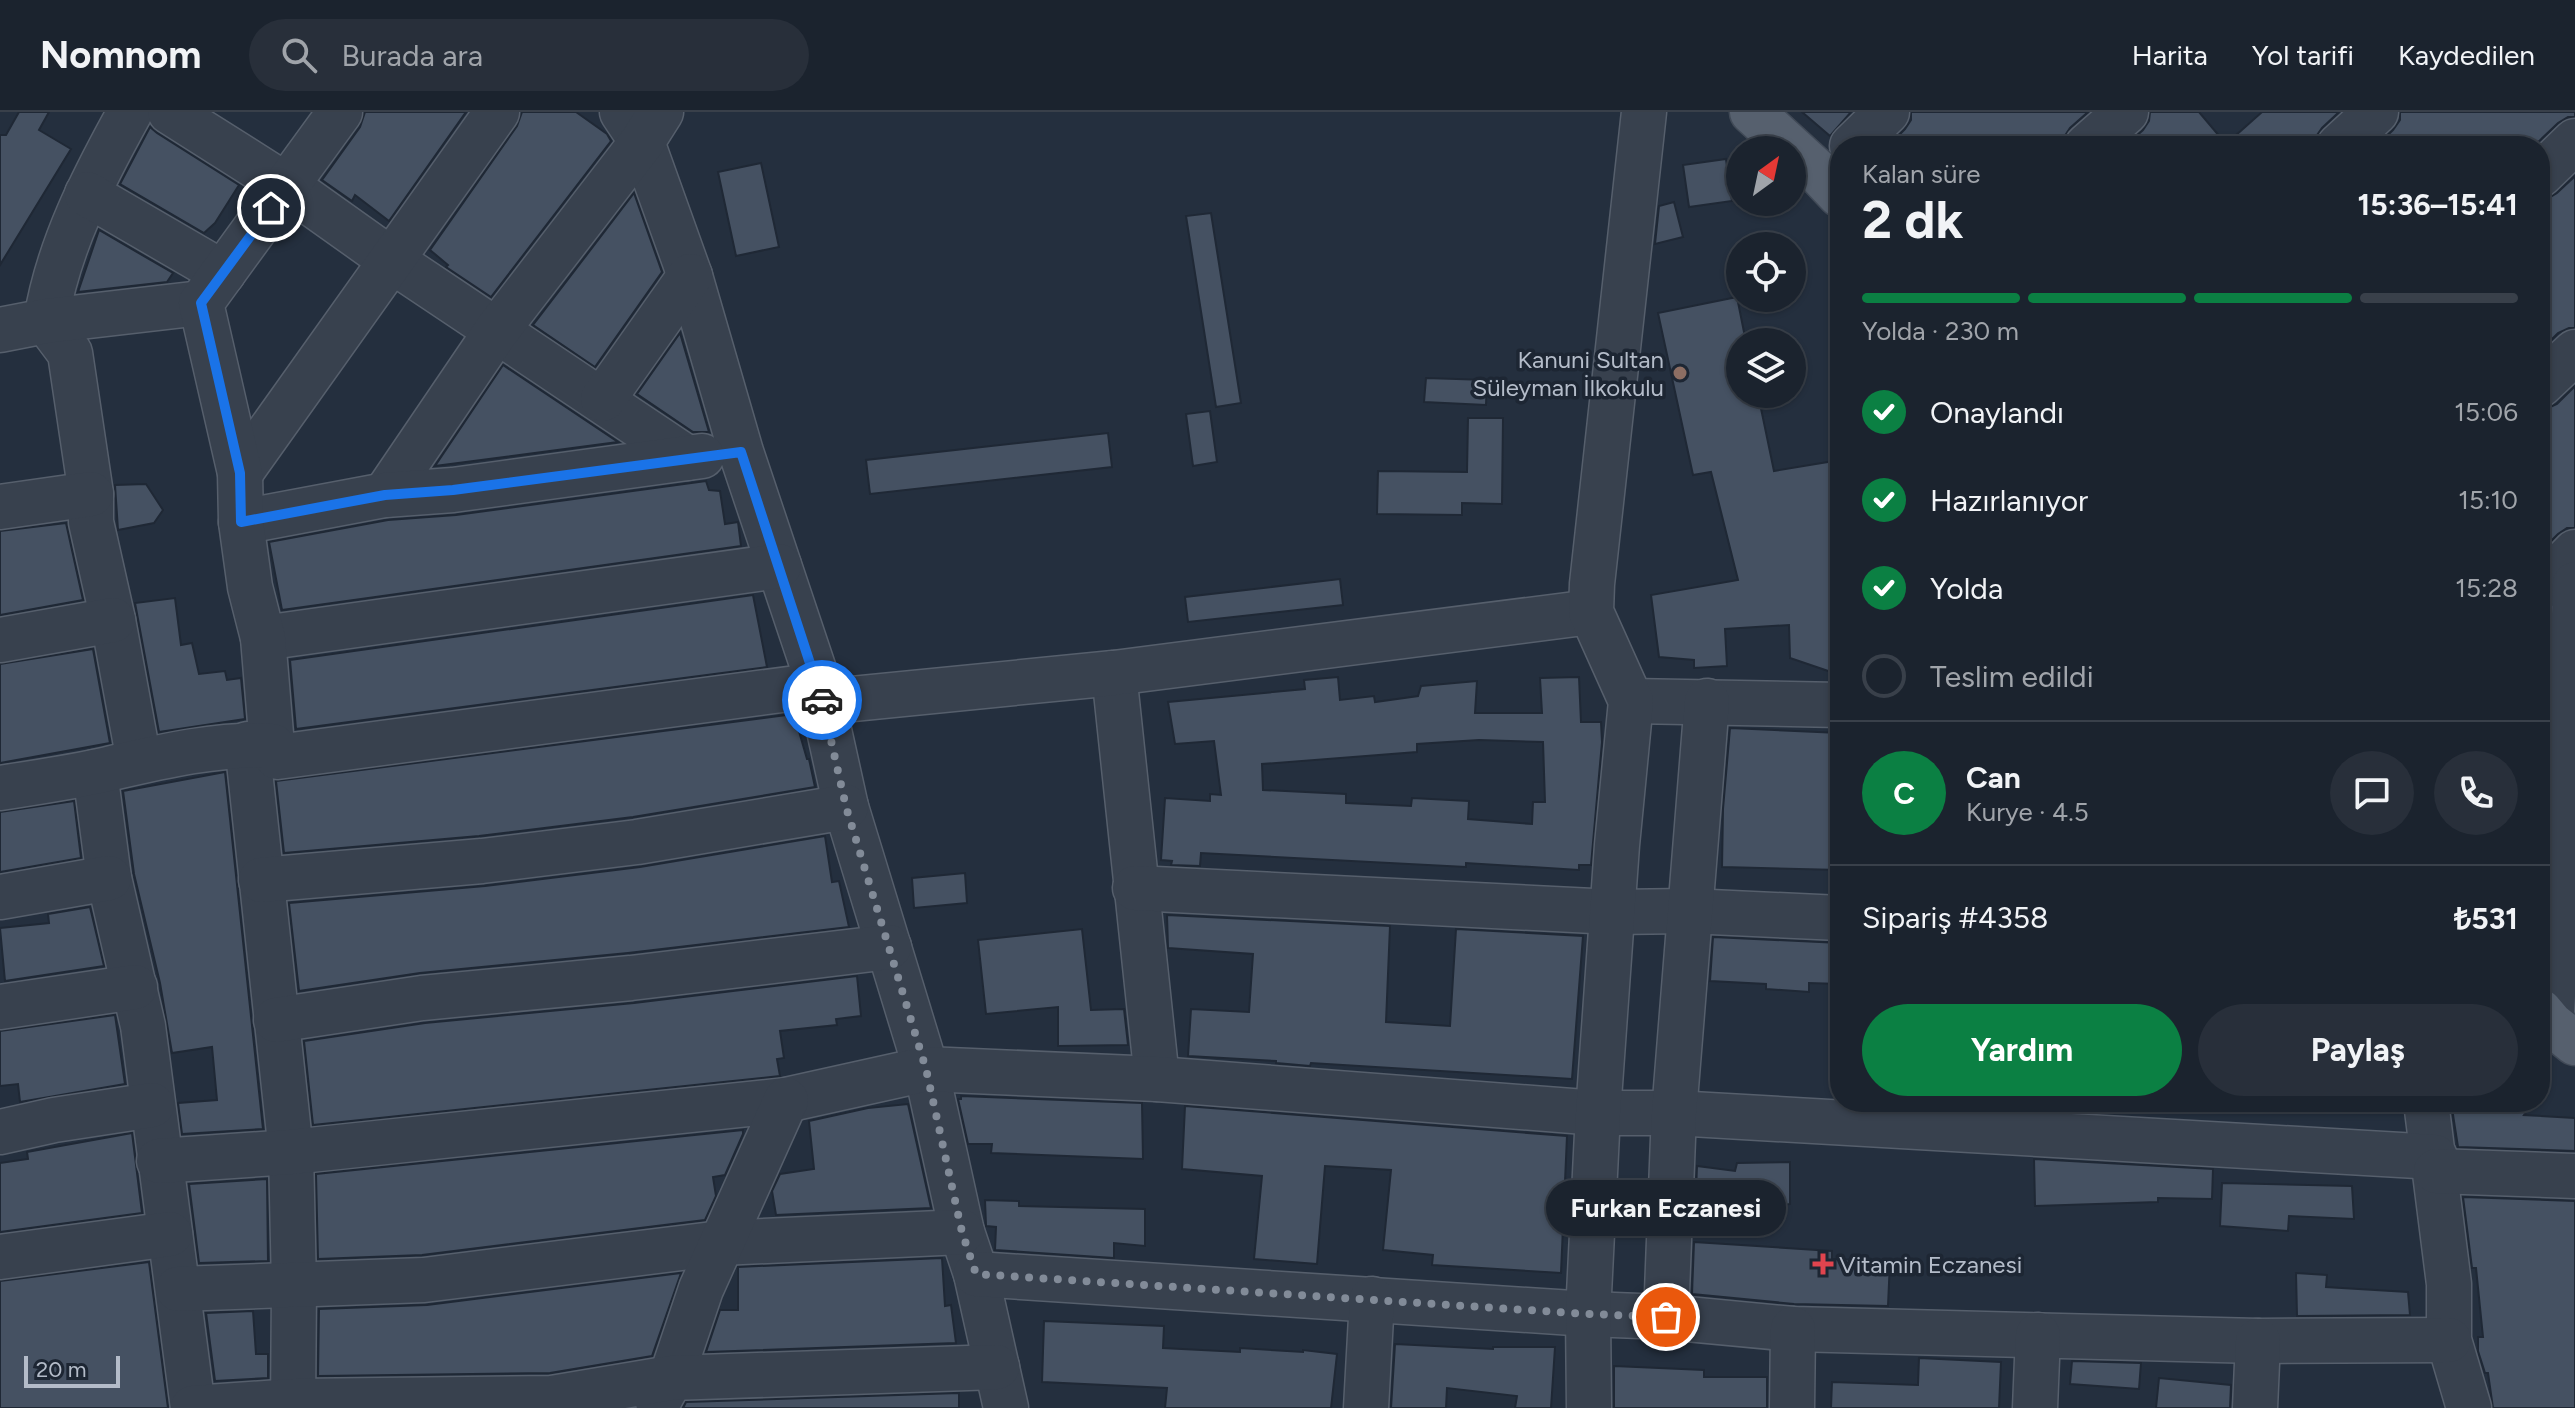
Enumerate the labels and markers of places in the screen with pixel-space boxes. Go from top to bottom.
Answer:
pin [237,174,305,242]
place label: Kanuni Sultan Süleyman İlkokulu [1472,345,1664,402]
marker: Kanuni Sultan Süleyman İlkokulu [1671,364,1689,382]
callout: Furkan Eczanesi [1546,1181,1786,1237]
place label: Vitamin Eczanesi [1839,1250,2022,1279]
marker: Vitamin Eczanesi [1814,1255,1832,1273]
pin [1632,1283,1700,1351]

